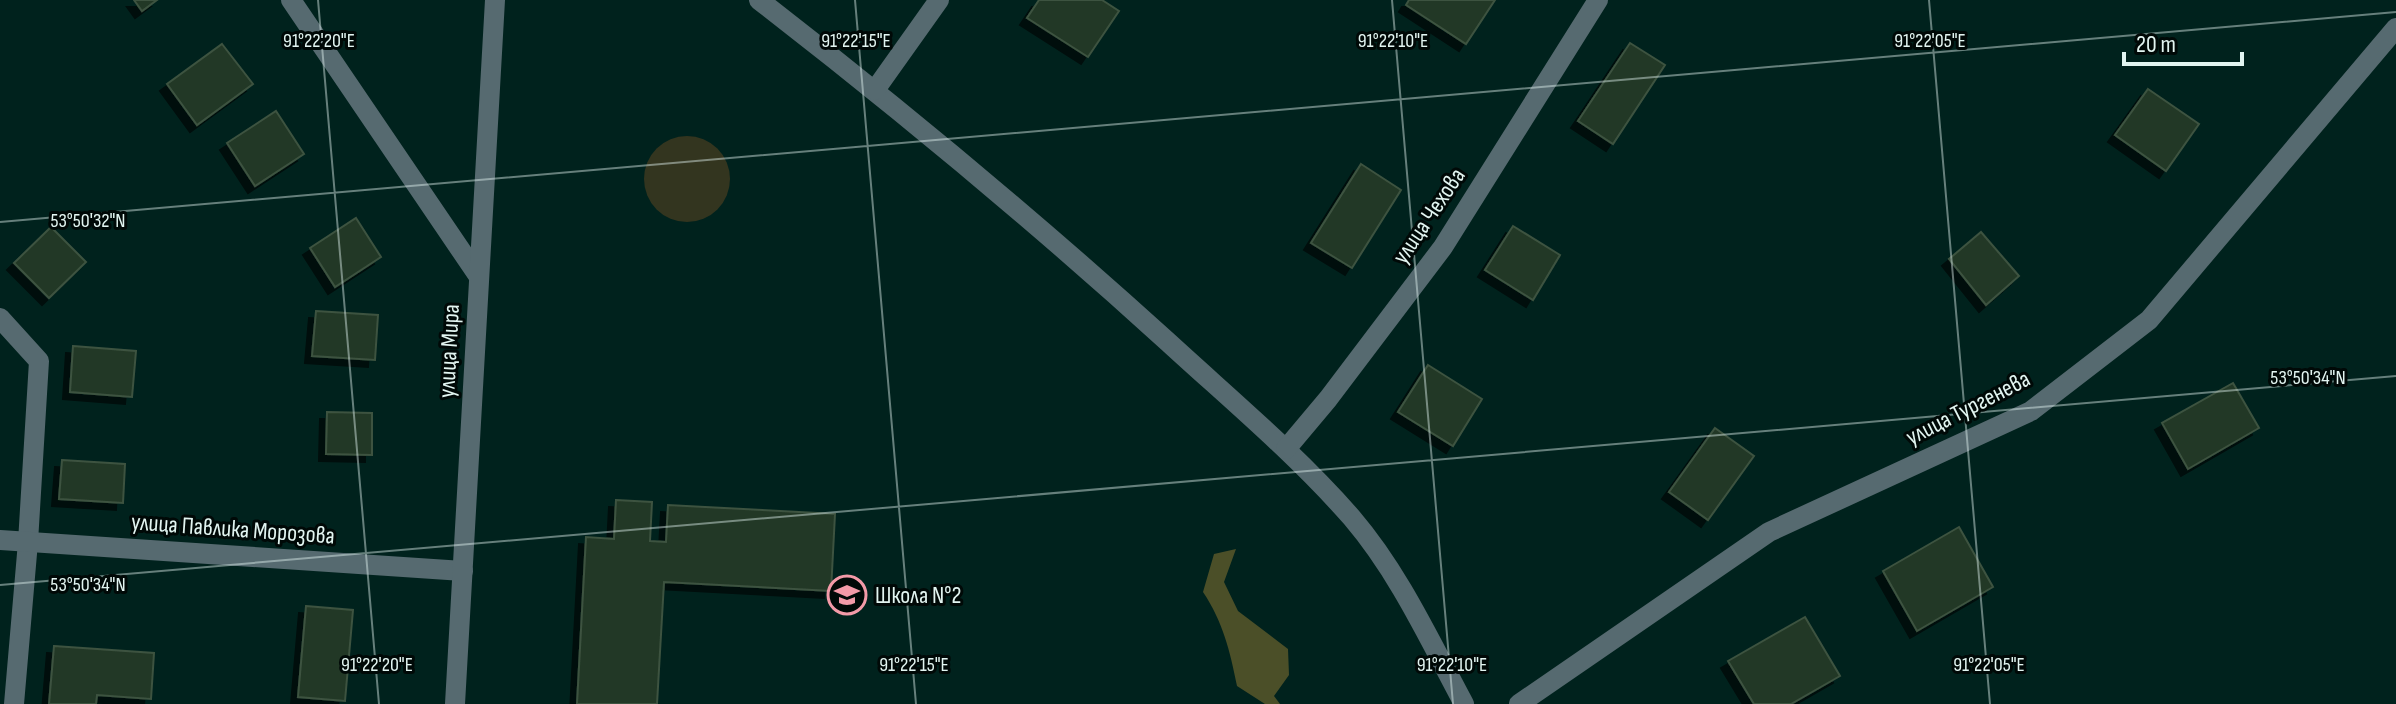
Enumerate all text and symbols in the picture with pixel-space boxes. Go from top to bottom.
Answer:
scale bar [2124,16,2242,66]
text: 91°22'20"E [283,29,355,53]
text: 91°22'15"E [821,29,891,53]
text: 91°22'10"E [1358,29,1428,53]
text: 91°22'05"E [1894,29,1966,53]
text: 20 m [2136,30,2176,59]
street label: улица Чехова [1386,162,1472,270]
text: 53°50'32"N [50,209,126,233]
street label: улица Мира [432,303,466,399]
street label: улица Тургенева [1901,364,2035,452]
text: 53°50'34"N [2270,366,2346,390]
street label: улица Павлика Морозова [130,507,336,551]
text: 53°50'34"N [50,573,126,597]
school or university icon: Школа N°2 [826,574,868,616]
place label: Школа N°2 [875,581,961,610]
text: 91°22'20"E [341,653,413,677]
text: 91°22'15"E [879,653,949,677]
text: 91°22'10"E [1417,653,1487,677]
text: 91°22'05"E [1953,653,2025,677]

